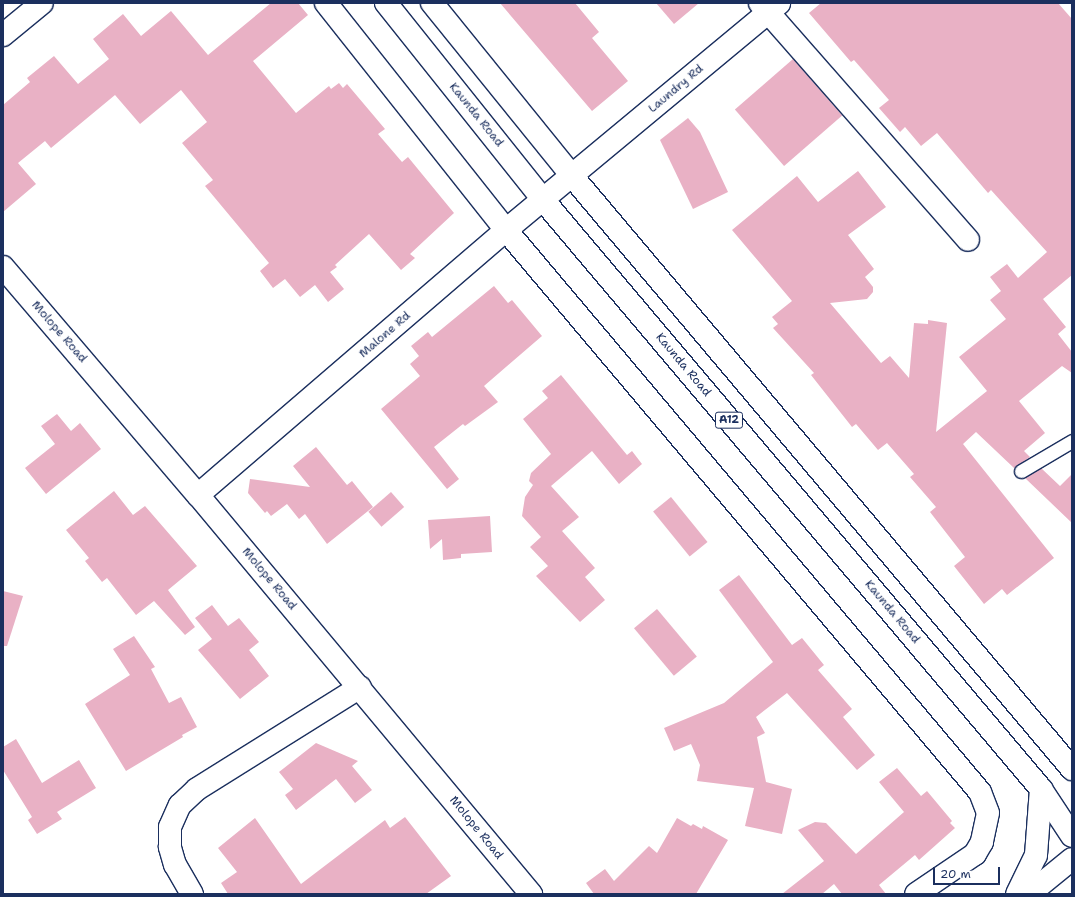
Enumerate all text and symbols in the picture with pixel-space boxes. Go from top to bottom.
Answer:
street label: Laundry Rd [646,62,706,116]
street label: Kaunda Road [446,80,506,150]
street label: Molope Road [28,298,90,366]
street label: Malone Rd [356,309,414,361]
street label: Kaunda Road [652,330,714,400]
road number: A12 [714,411,744,429]
street label: Molope Road [239,545,299,613]
street label: Kaunda Road [861,577,923,647]
street label: Molope Road [446,793,506,863]
scale bar [935,859,1002,885]
text: 20 m [940,866,971,882]

